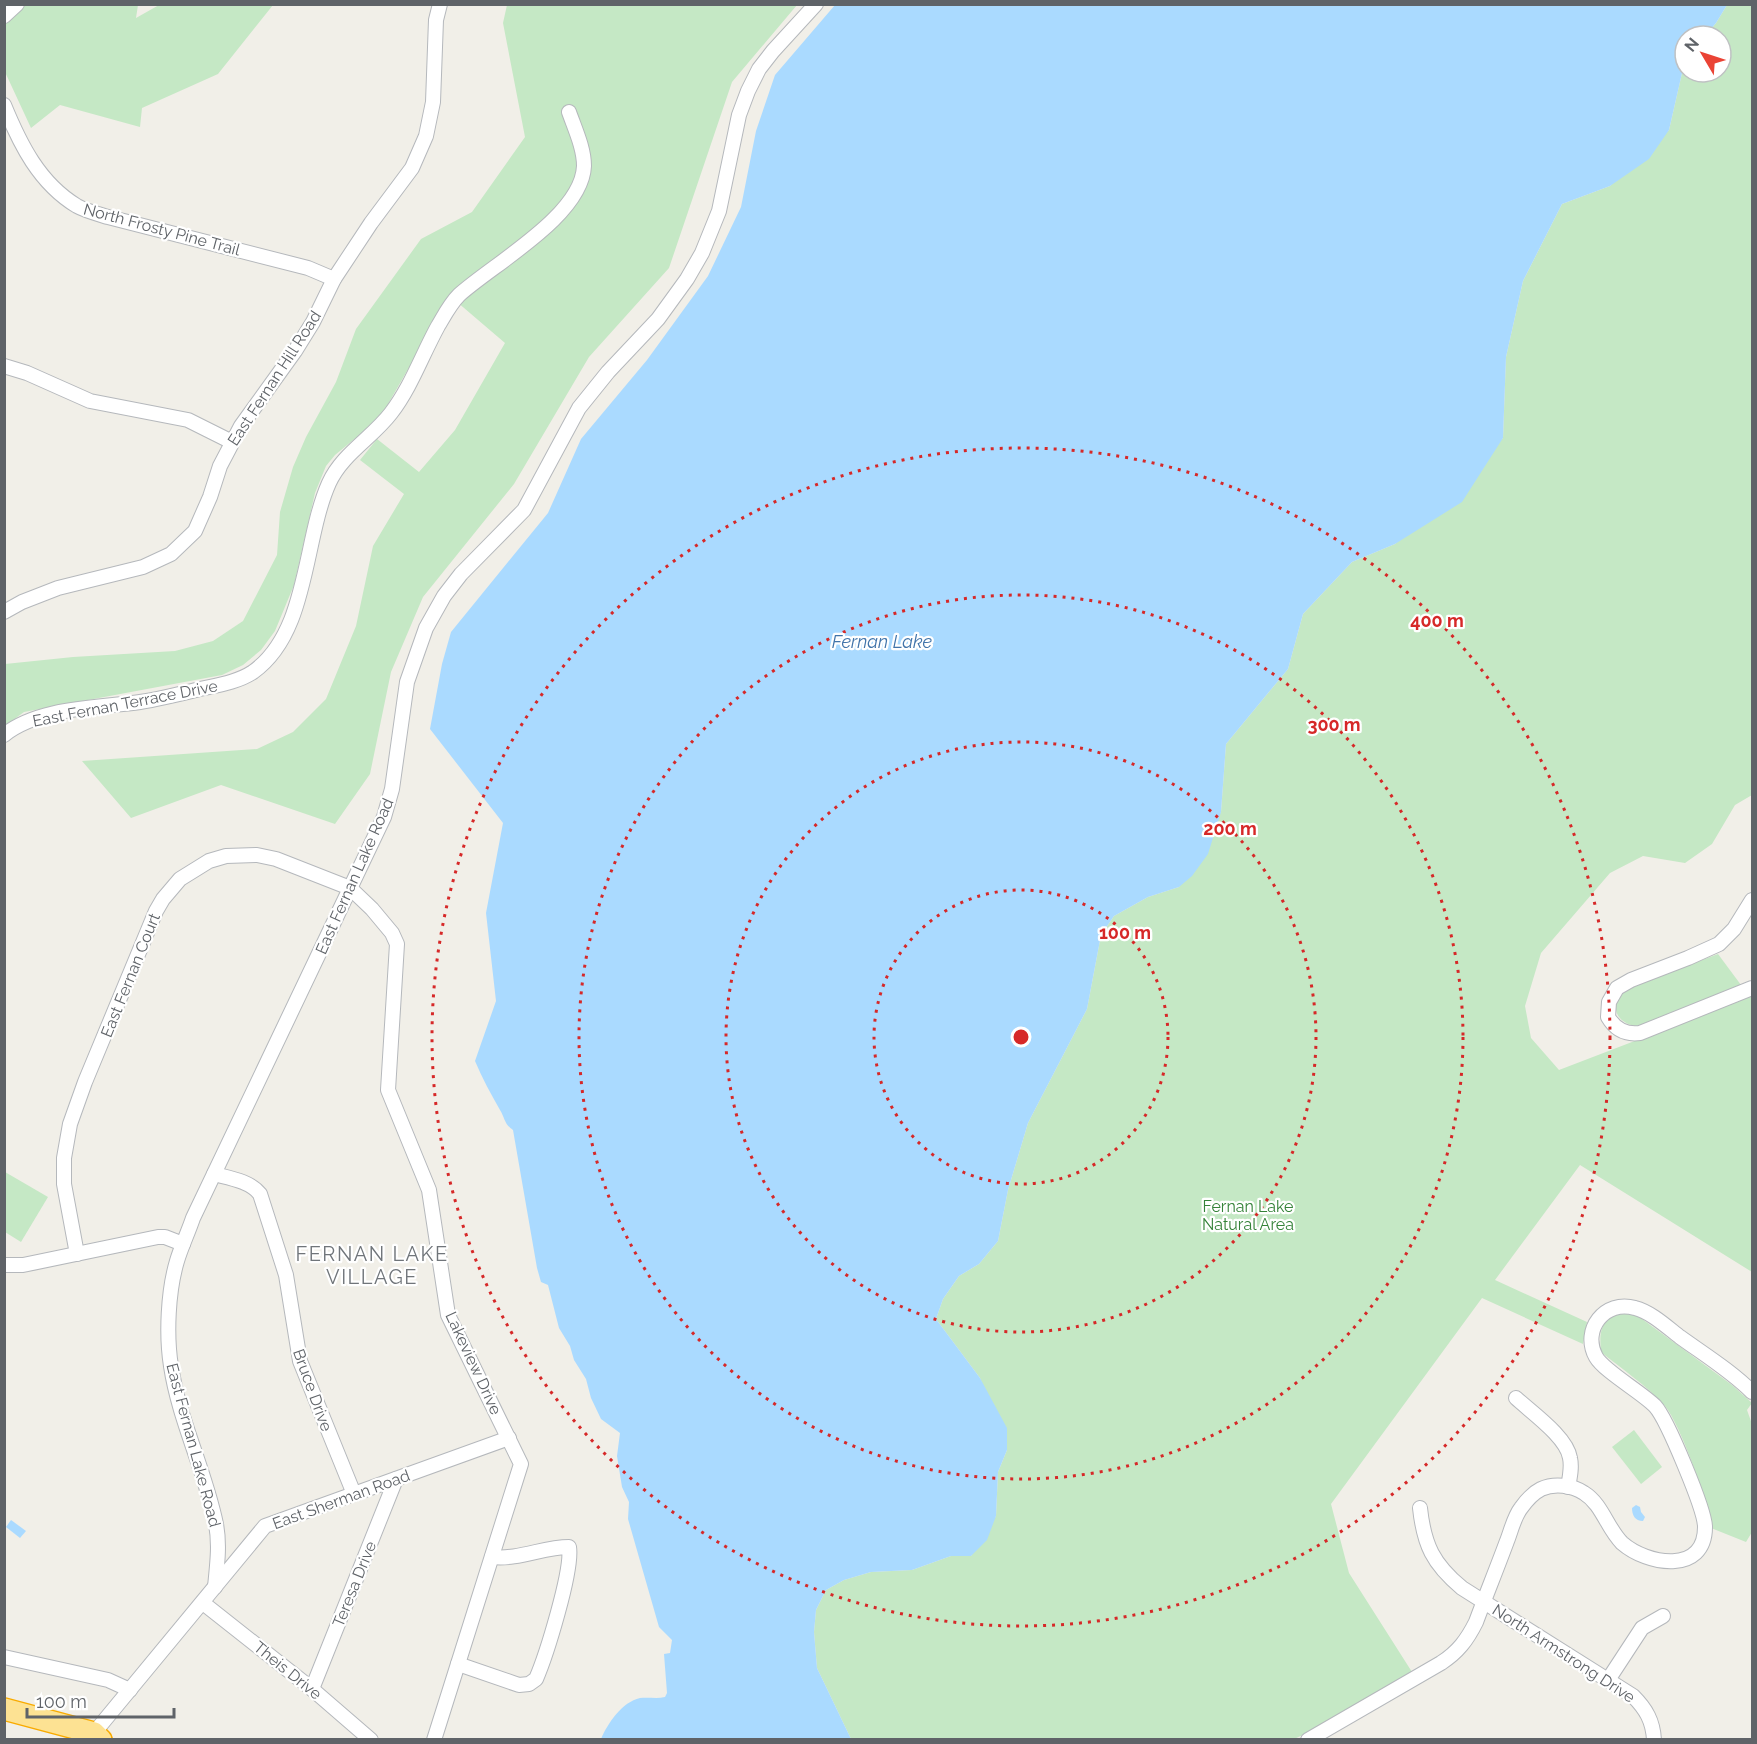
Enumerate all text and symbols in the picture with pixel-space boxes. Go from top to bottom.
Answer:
north arrow [1673,24,1733,84]
text: N [1681,34,1703,56]
street label: North Frosty Pine Trail [81,199,243,260]
street label: East Fernan Hill Road [224,307,325,449]
text: 400 m [1410,610,1464,631]
water label: Fernan Lake [832,631,933,652]
street label: East Fernan Terrace Drive [31,676,219,731]
text: 300 m [1307,714,1361,735]
street label: East Fernan Lake Road [311,795,398,957]
text: 200 m [1203,818,1257,839]
street label: East Fernan Court [97,910,164,1040]
text: 100 m [1099,922,1151,943]
centre of rings [1011,1027,1031,1047]
park label: Fernan Lake Natural Area [1202,1197,1294,1234]
district label: FERNAN LAKE VILLAGE [295,1242,449,1289]
street label: Lakeview Drive [441,1309,506,1418]
street label: Bruce Drive [289,1346,336,1434]
street label: East Fernan Lake Road [162,1361,225,1529]
street label: East Sherman Road [270,1466,413,1533]
street label: Teresa Drive [329,1539,380,1630]
street label: North Armstrong Drive [1489,1600,1639,1707]
street label: Theis Drive [250,1637,326,1704]
scale bar [27,1681,174,1719]
text: 100 m [36,1691,87,1712]

